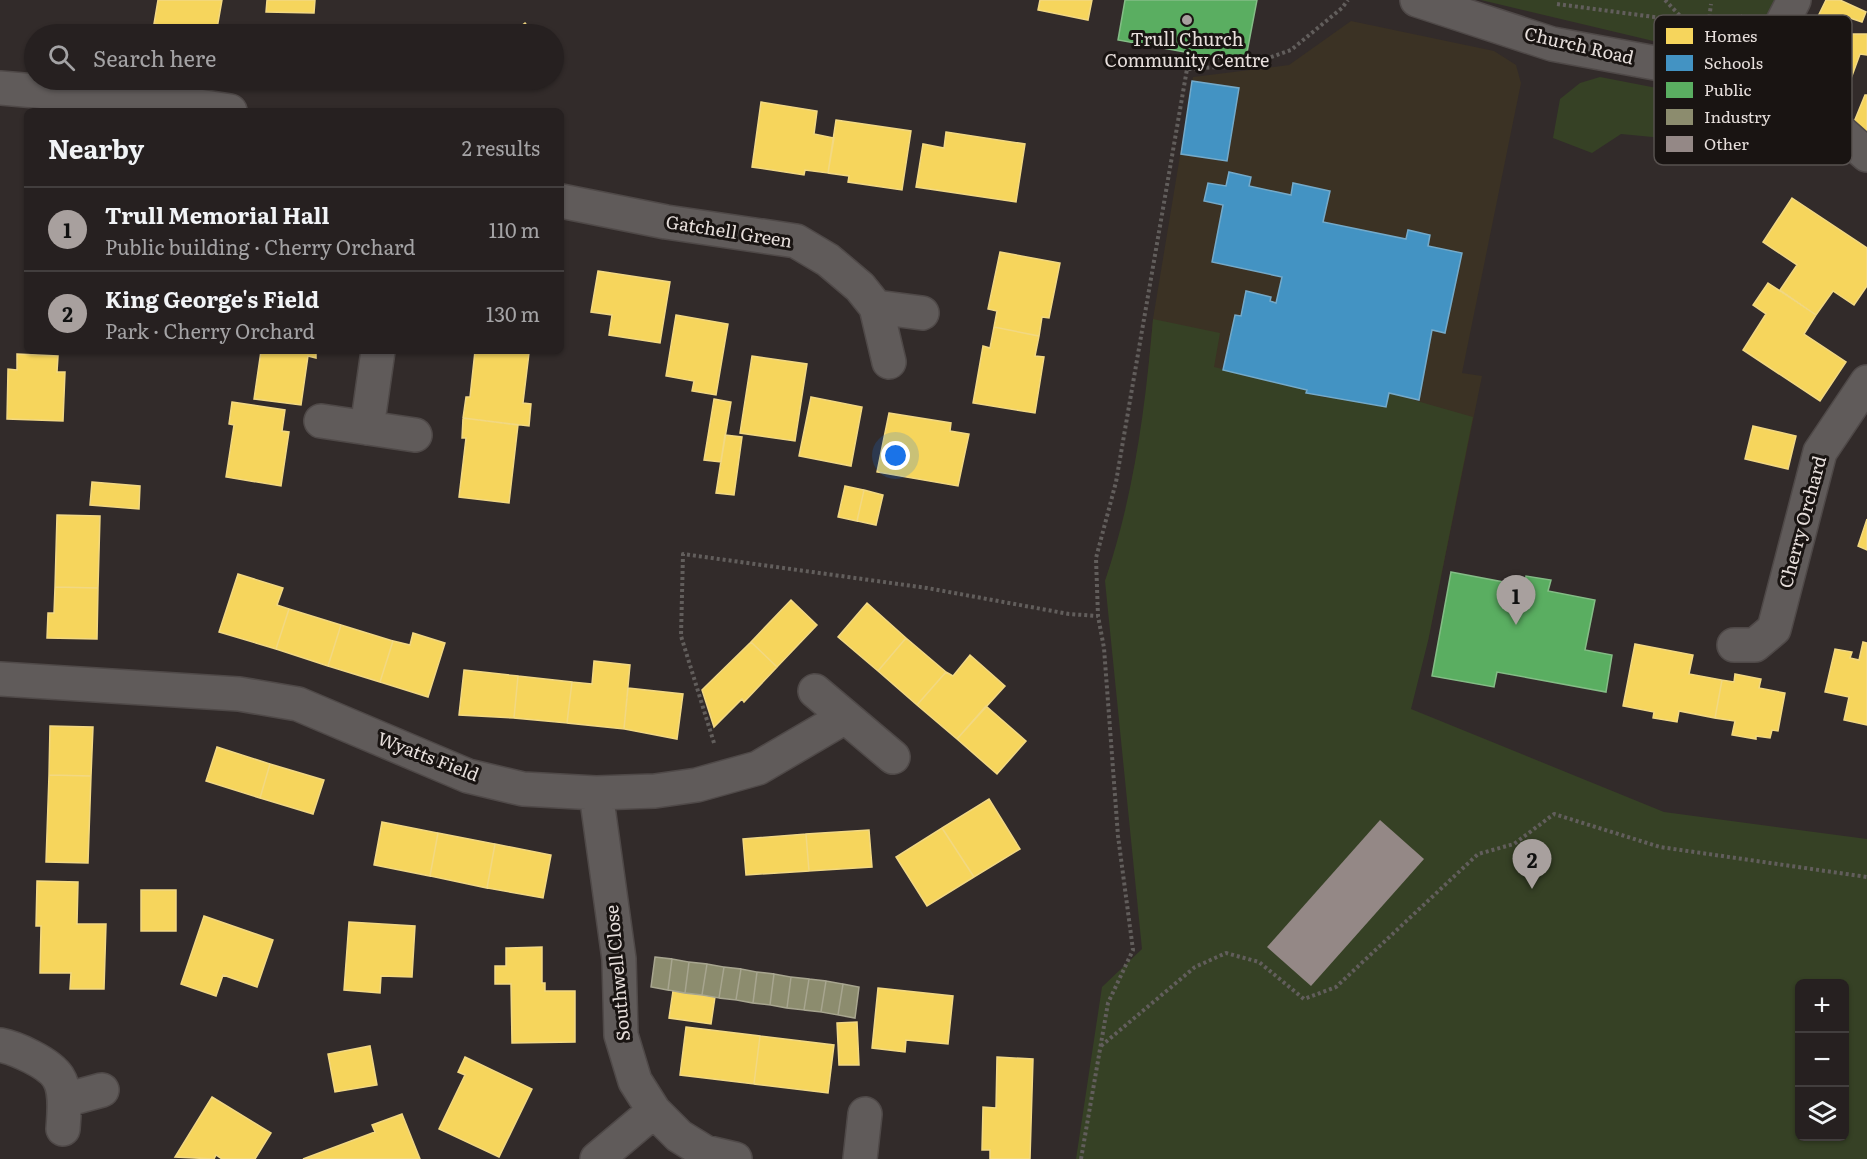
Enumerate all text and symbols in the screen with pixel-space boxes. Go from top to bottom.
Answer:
marker: Trull Church Community Centre [1180,13,1194,27]
legend [1654,15,1852,165]
street label: Church Road [1522,19,1637,70]
text: Homes [1704,23,1757,47]
search box [24,24,564,90]
place label: Trull Church Community Centre [1105,25,1269,73]
icon: search [45,41,78,74]
text: Search here [93,41,216,74]
text: Schools [1704,50,1763,74]
text: Public [1704,77,1752,101]
text: Industry [1704,104,1772,128]
text: Nearby [48,128,144,167]
text: Other [1704,131,1749,155]
text: 2 results [462,132,540,162]
text: Trull Memorial Hall [105,198,330,231]
street label: Gatchell Green [664,207,794,254]
text: 1 [63,214,72,244]
text: 110 m [489,214,540,244]
text: Public building · Cherry Orchard [105,231,415,261]
text: King George's Field [105,282,319,315]
text: 2 [62,298,73,328]
text: 130 m [486,298,540,328]
text: Park · Cherry Orchard [105,315,315,345]
your location [881,441,910,470]
street label: Cherry Orchard [1771,452,1832,591]
pin: 1 [1496,576,1536,625]
street label: Wyatts Field [374,724,483,787]
pin: 2 [1512,840,1552,889]
street label: Southwell Close [597,904,636,1042]
map controls [1795,979,1849,1141]
button: + [1795,979,1849,1033]
button: − [1795,1033,1849,1087]
button: layers [1795,1087,1849,1141]

